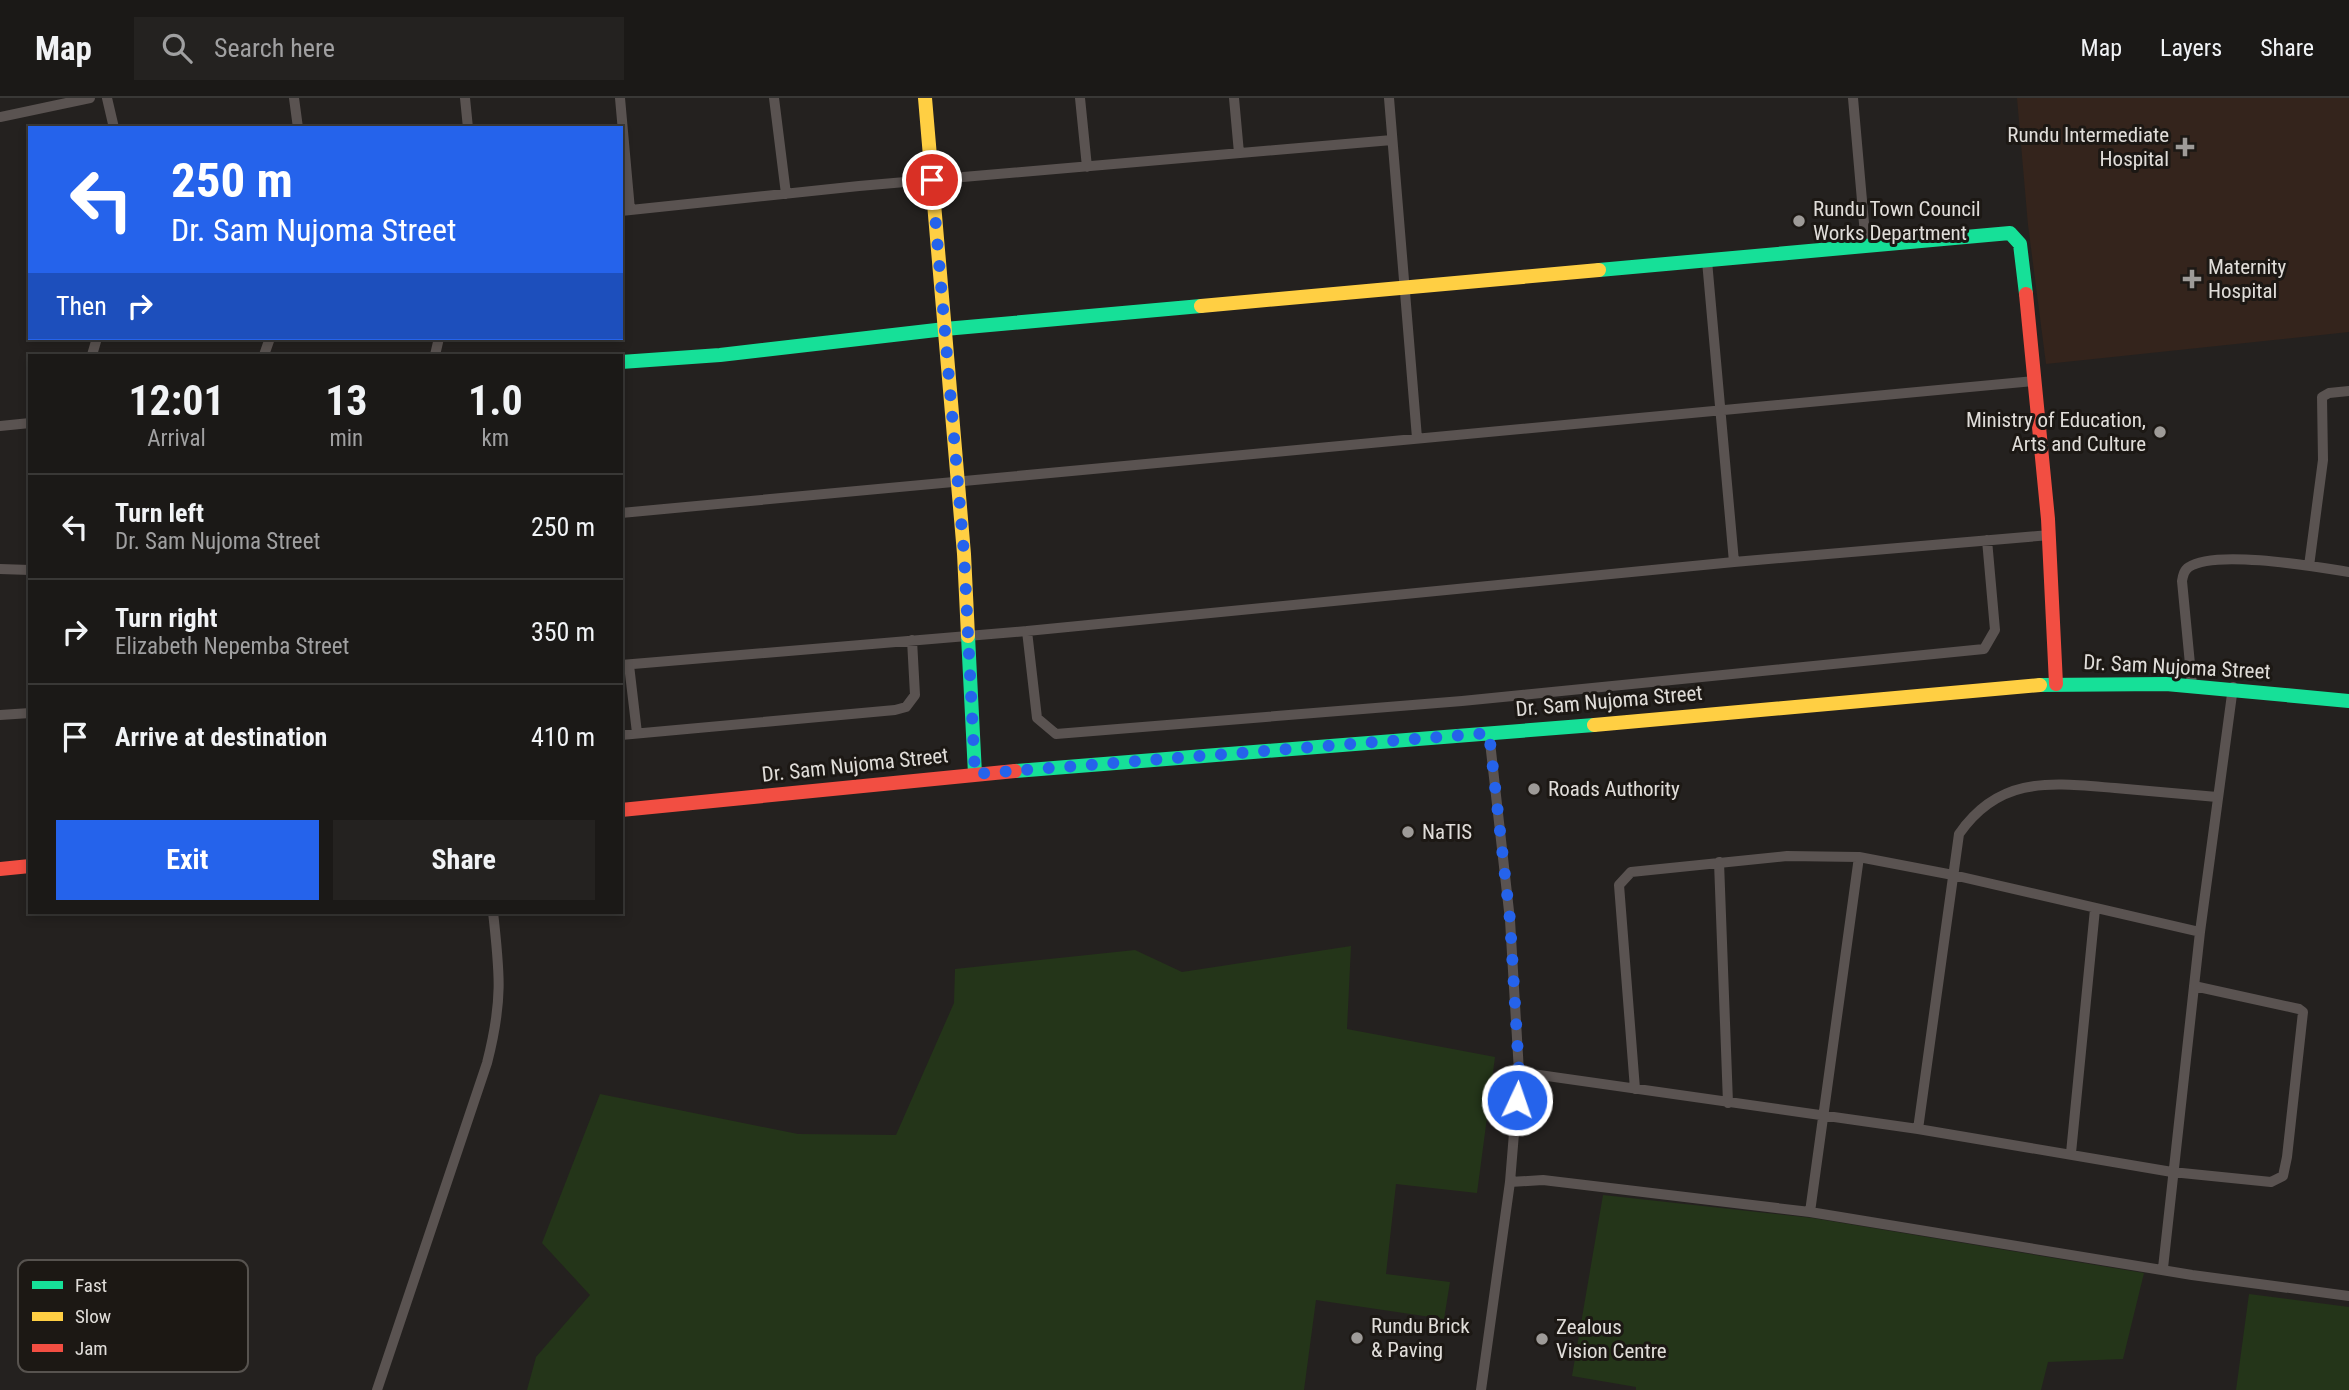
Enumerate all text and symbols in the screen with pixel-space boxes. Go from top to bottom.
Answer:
search box [134,17,624,80]
text: Map [35,29,92,68]
icon: search [158,29,196,67]
text: Search here [214,33,335,63]
text: Map [2081,34,2122,62]
text: Layers [2160,34,2222,62]
text: Share [2260,34,2314,62]
place label: Rundu Intermediate Hospital [2007,123,2169,171]
marker: Rundu Intermediate Hospital [2175,137,2195,157]
pin [902,150,962,210]
text: 250 m [171,152,293,209]
icon: left [56,154,147,245]
icon: arrive [913,161,951,199]
place label: Rundu Town Council Works Department [1813,197,1981,245]
text: Dr. Sam Nujoma Street [171,211,457,249]
marker: Rundu Town Council Works Department [1791,213,1807,229]
place label: Maternity Hospital [2208,255,2287,303]
marker: Maternity Hospital [2182,269,2202,289]
icon: right [121,287,159,325]
text: Then [56,291,107,321]
text: 12:01 [128,376,225,425]
text: 13 [325,376,368,425]
text: 1.0 [468,376,523,425]
place label: Ministry of Education, Arts and Culture [1966,408,2146,456]
marker: Ministry of Education, Arts and Culture [2152,424,2168,440]
text: Arrival [147,425,206,452]
text: min [329,425,363,452]
text: km [481,425,509,452]
text: Turn left [115,498,204,528]
icon: left [56,508,94,546]
text: 250 m [531,512,595,542]
text: Dr. Sam Nujoma Street [115,528,320,555]
text: Turn right [115,603,217,633]
icon: right [56,613,94,651]
text: 350 m [531,617,595,647]
text: Elizabeth Nepemba Street [115,633,349,660]
street label: Dr. Sam Nujoma Street [2083,650,2271,684]
street label: Dr. Sam Nujoma Street [1515,681,1703,721]
icon: arrive [56,718,94,756]
text: Arrive at destination [115,722,327,752]
text: 410 m [531,722,595,752]
street label: Dr. Sam Nujoma Street [761,743,949,787]
place label: Roads Authority [1548,777,1680,801]
marker: Roads Authority [1526,781,1542,797]
button: Exit [56,820,319,900]
button: Share [333,820,595,900]
place label: NaTIS [1422,820,1472,844]
marker: NaTIS [1400,824,1416,840]
position arrow [1480,1063,1554,1137]
legend [18,1260,248,1372]
text: Fast [75,1274,107,1297]
text: Slow [75,1305,111,1328]
place label: Rundu Brick & Paving [1371,1314,1470,1362]
place label: Zealous Vision Centre [1556,1315,1667,1363]
marker: Rundu Brick & Paving [1349,1330,1365,1346]
marker: Zealous Vision Centre [1534,1331,1550,1347]
text: Jam [75,1337,108,1360]

